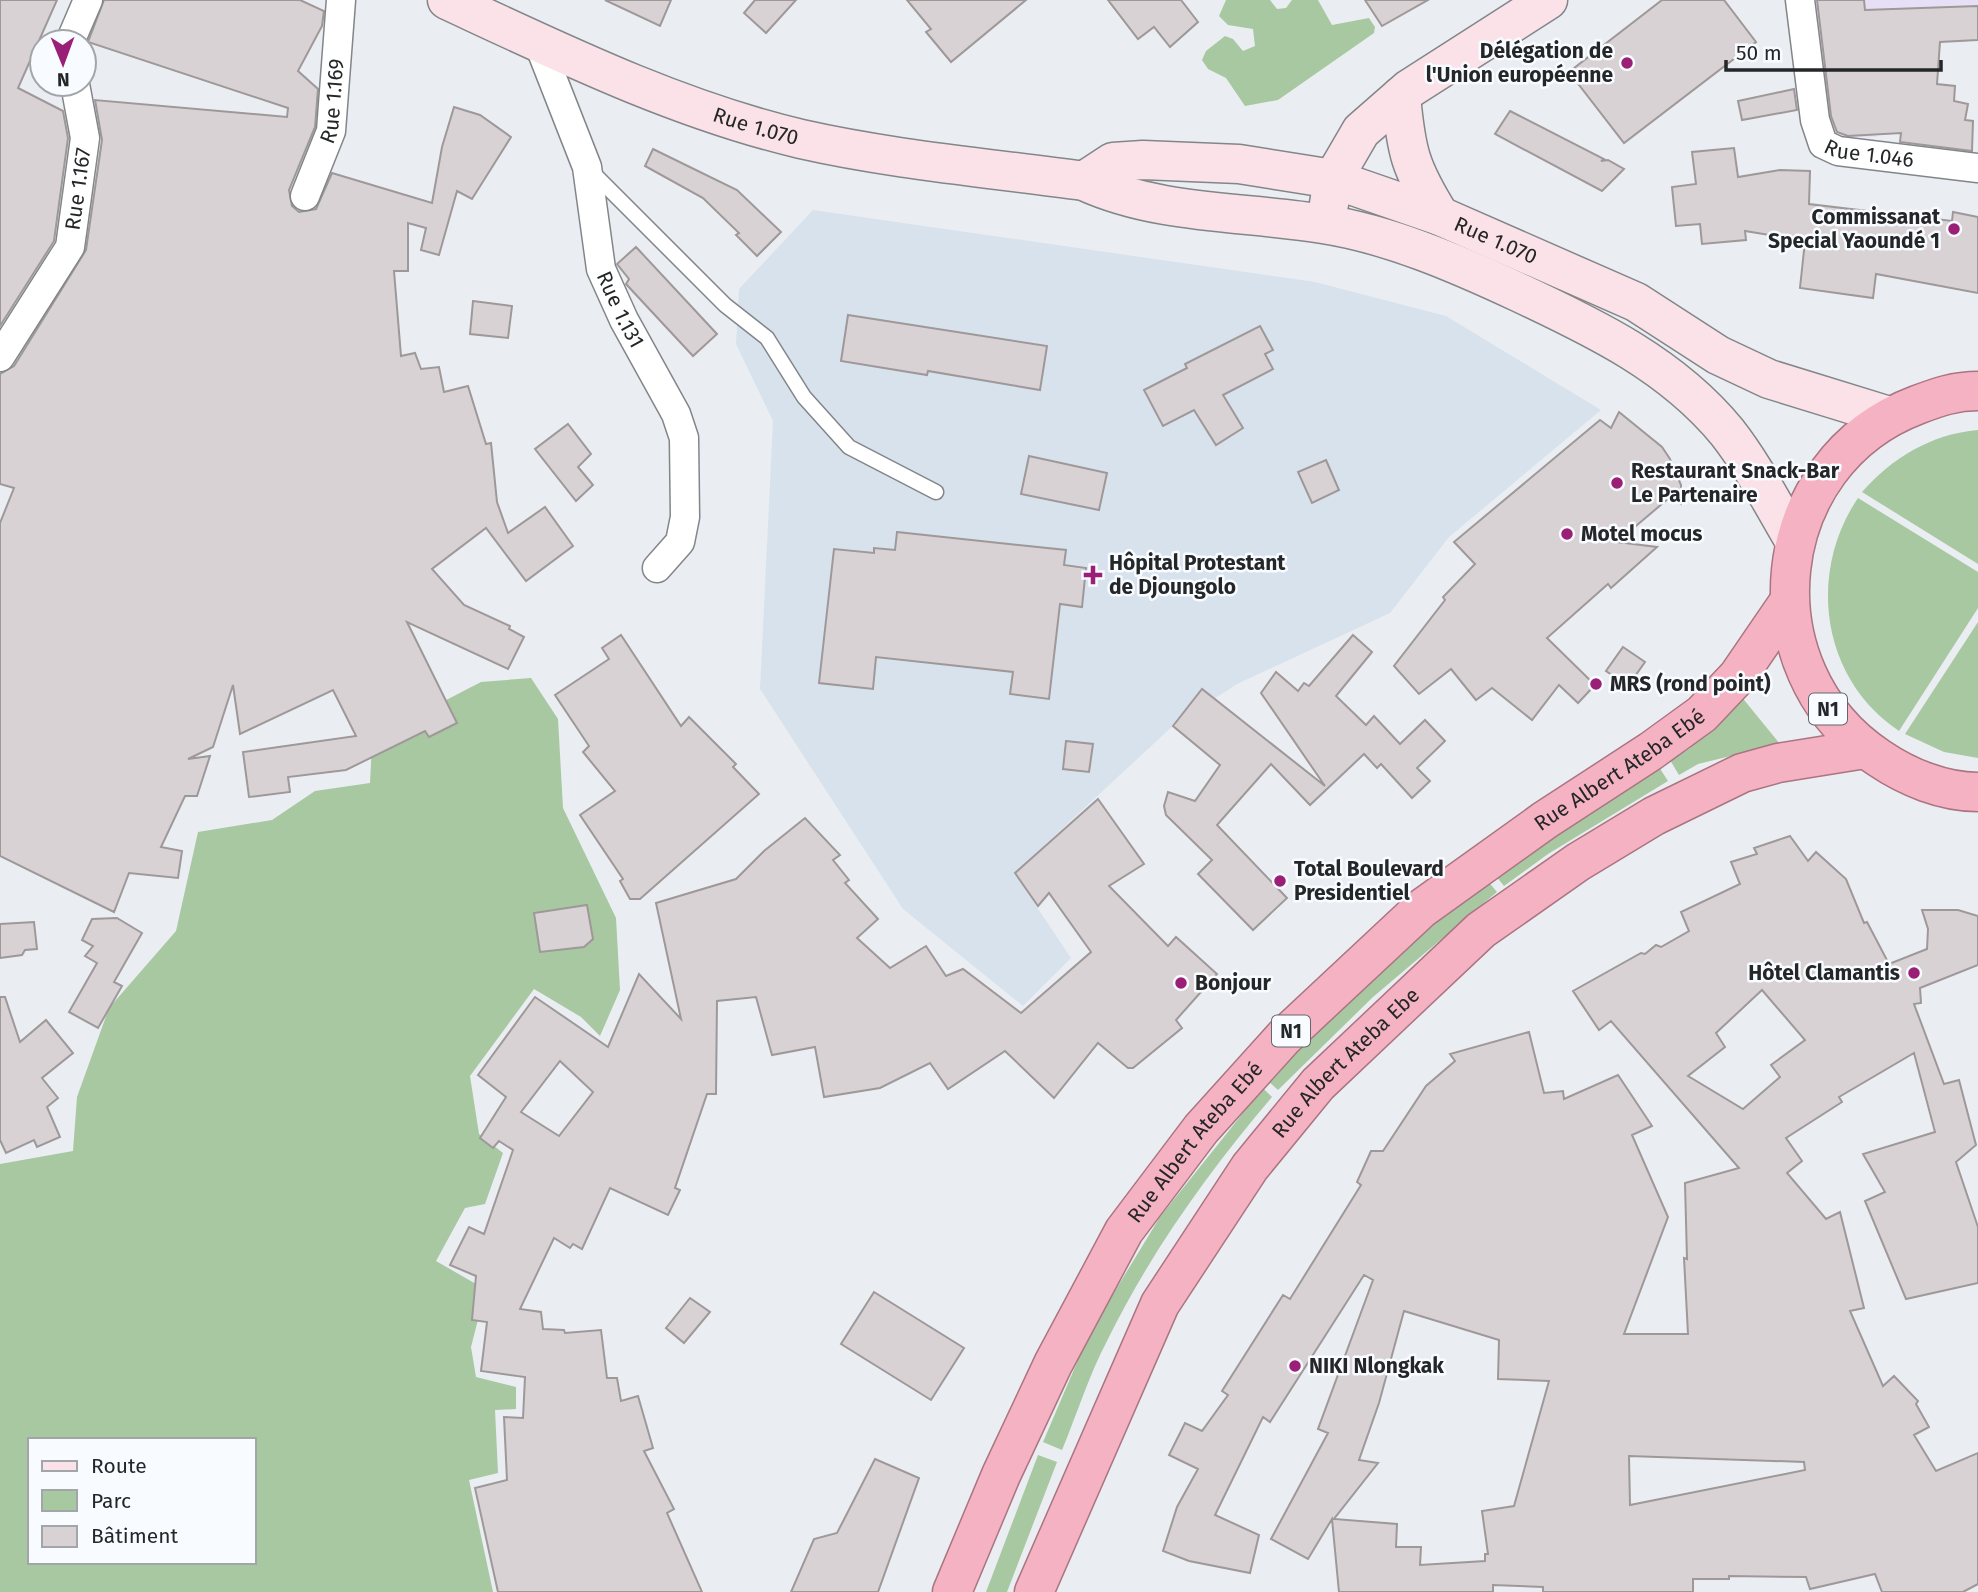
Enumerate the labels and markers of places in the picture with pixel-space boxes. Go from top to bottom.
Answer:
place label: Délégation de l'Union européenne [1426,38,1613,88]
marker: Délégation de l'Union européenne [1619,55,1635,71]
place label: Commissanat Special Yaoundé 1 [1768,204,1941,254]
marker: Commissanat Special Yaoundé 1 [1946,221,1962,237]
place label: Restaurant Snack-Bar Le Partenaire [1631,458,1840,508]
marker: Restaurant Snack-Bar Le Partenaire [1609,475,1625,491]
place label: Motel mocus [1581,521,1702,547]
marker: Motel mocus [1559,526,1575,542]
place label: Hôpital Protestant de Djoungolo [1109,550,1286,600]
marker: Hôpital Protestant de Djoungolo [1083,565,1103,585]
place label: MRS (rond point) [1610,671,1771,697]
marker: MRS (rond point) [1588,676,1604,692]
place label: Total Boulevard Presidentiel [1294,856,1444,906]
marker: Total Boulevard Presidentiel [1272,873,1288,889]
place label: Hôtel Clamantis [1748,960,1900,986]
marker: Hôtel Clamantis [1906,965,1922,981]
place label: Bonjour [1195,970,1272,996]
marker: Bonjour [1173,975,1189,991]
place label: NIKI Nlongkak [1309,1353,1444,1379]
marker: NIKI Nlongkak [1287,1358,1303,1374]

